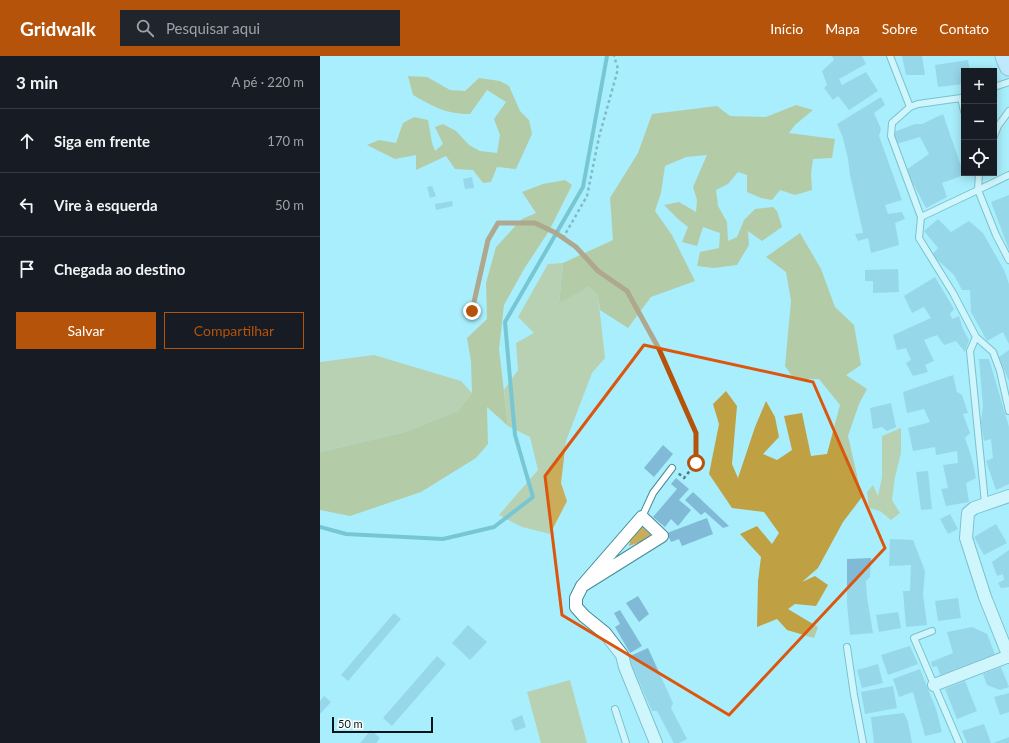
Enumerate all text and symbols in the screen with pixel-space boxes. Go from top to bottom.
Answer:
search box [120,10,400,46]
text: Gridwalk [20,17,96,40]
icon: search [134,17,156,39]
text: Pesquisar aqui [166,19,260,37]
text: Início [770,20,803,37]
text: Mapa [825,20,860,37]
text: Sobre [882,20,917,37]
text: Contato [939,20,989,37]
map controls [961,68,997,176]
button: + [961,68,997,104]
text: 3 min [16,72,58,93]
text: A pé · 220 m [231,74,304,90]
button: − [961,104,997,140]
icon: ahead [16,130,38,152]
text: Siga em frente [54,132,150,150]
text: 170 m [267,133,304,149]
button: locate [961,140,997,176]
icon: left [16,194,38,216]
text: Vire à esquerda [54,196,158,214]
text: 50 m [275,197,304,213]
icon: arrive [16,258,38,280]
text: Chegada ao destino [54,260,185,278]
route end [463,302,481,320]
button: Salvar [16,312,156,349]
button: Compartilhar [164,312,304,349]
route start [687,454,705,472]
scale bar [332,715,433,734]
text: 50 m [338,717,363,730]

